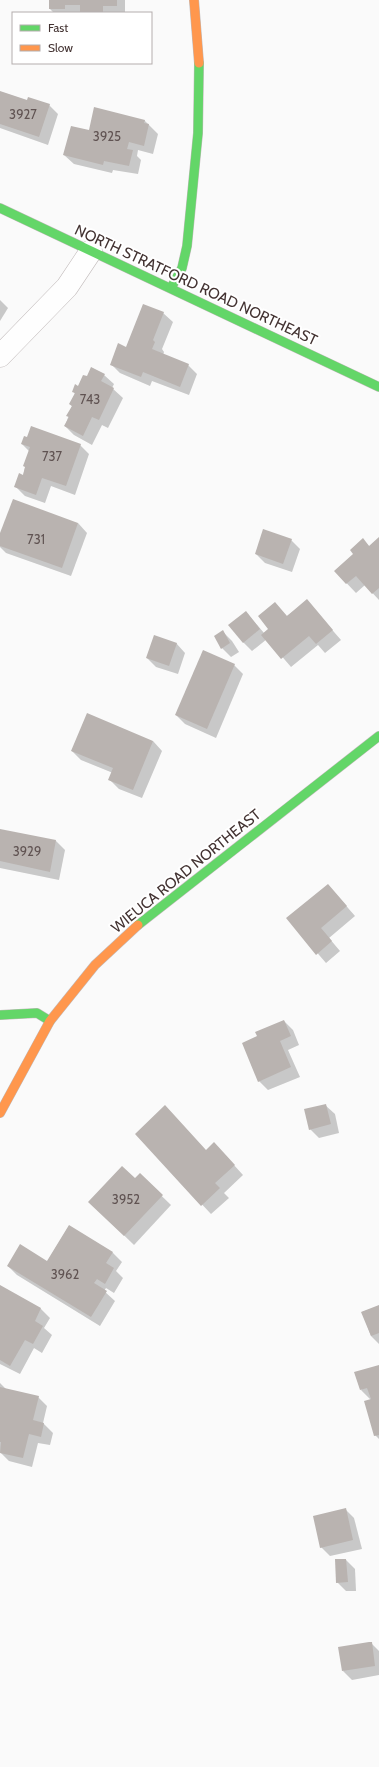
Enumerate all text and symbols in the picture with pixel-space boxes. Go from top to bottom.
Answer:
legend [12,12,152,64]
text: Fast [48,20,68,35]
text: Slow [48,40,73,55]
house number: 3927 [9,106,37,122]
house number: 3925 [93,128,121,144]
street label: NORTH STRATFORD ROAD NORTHEAST [72,221,320,349]
house number: 743 [80,391,100,407]
house number: 737 [42,448,63,464]
house number: 731 [27,531,45,547]
street label: WIEUCA ROAD NORTHEAST [108,805,264,937]
house number: 3929 [13,843,41,859]
house number: 3952 [112,1191,140,1207]
house number: 3962 [51,1266,79,1282]

